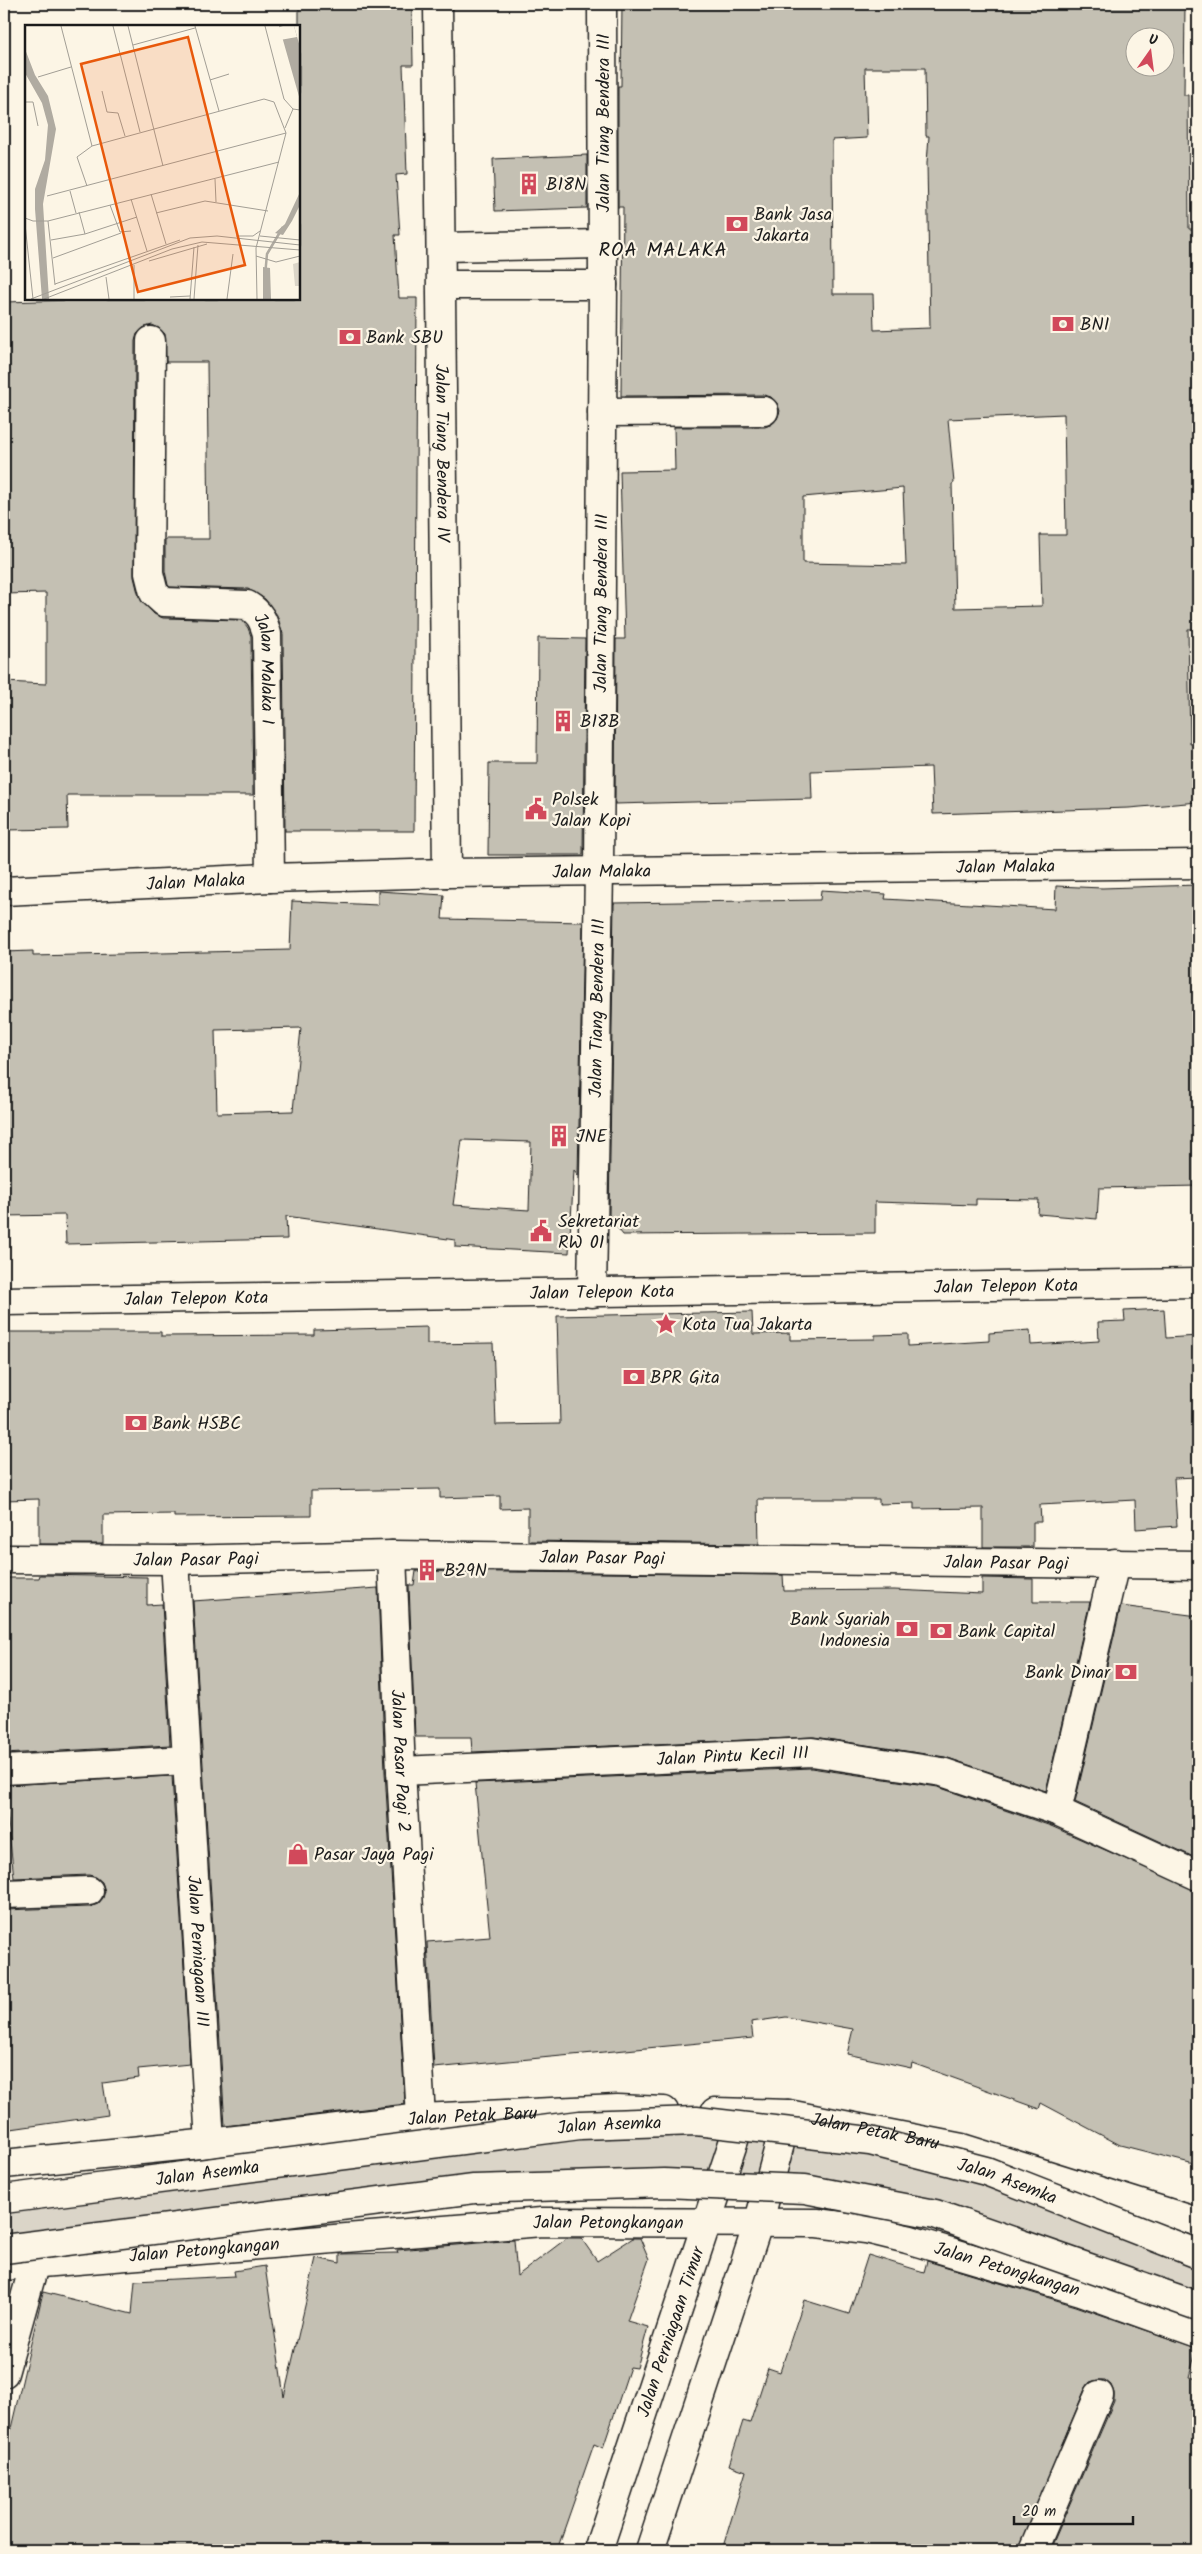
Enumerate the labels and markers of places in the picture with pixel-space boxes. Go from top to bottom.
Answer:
building icon: B18N [516,171,542,197]
place label: B18N [546,171,586,200]
place label: Bank Jasa Jakarta [754,201,832,251]
bank icon: Bank Jasa Jakarta [724,211,750,237]
bank icon: BNI [1050,311,1076,337]
place label: BNI [1080,311,1109,340]
bank icon: Bank SBU [337,324,363,350]
place label: Bank SBU [366,324,443,353]
building icon: B18B [550,708,576,734]
place label: B18B [580,708,619,737]
place label: Polsek Jalan Kopi [552,786,631,836]
public building icon: Polsek Jalan Kopi [523,796,549,822]
building icon: JNE [546,1123,572,1149]
place label: JNE [576,1123,608,1152]
place label: Sekretariat RW 01 [558,1208,640,1258]
public building icon: Sekretariat RW 01 [528,1218,554,1244]
place icon: Kota Tua Jakarta [653,1311,679,1337]
place label: Kota Tua Jakarta [682,1311,812,1340]
bank icon: BPR Gita [621,1364,647,1390]
place label: BPR Gita [650,1364,720,1393]
bank icon: Bank HSBC [123,1410,149,1436]
place label: Bank HSBC [152,1410,241,1439]
building icon: B29N [414,1557,440,1583]
place label: B29N [444,1557,487,1586]
place label: Bank Syariah Indonesia [790,1606,890,1656]
bank icon: Bank Syariah Indonesia [894,1616,920,1642]
bank icon: Bank Capital [928,1618,954,1644]
place label: Bank Capital [958,1618,1056,1647]
place label: Bank Dinar [1025,1659,1111,1688]
bank icon: Bank Dinar [1113,1659,1139,1685]
shop icon: Pasar Jaya Pagi [285,1841,311,1867]
place label: Pasar Jaya Pagi [314,1841,434,1870]

